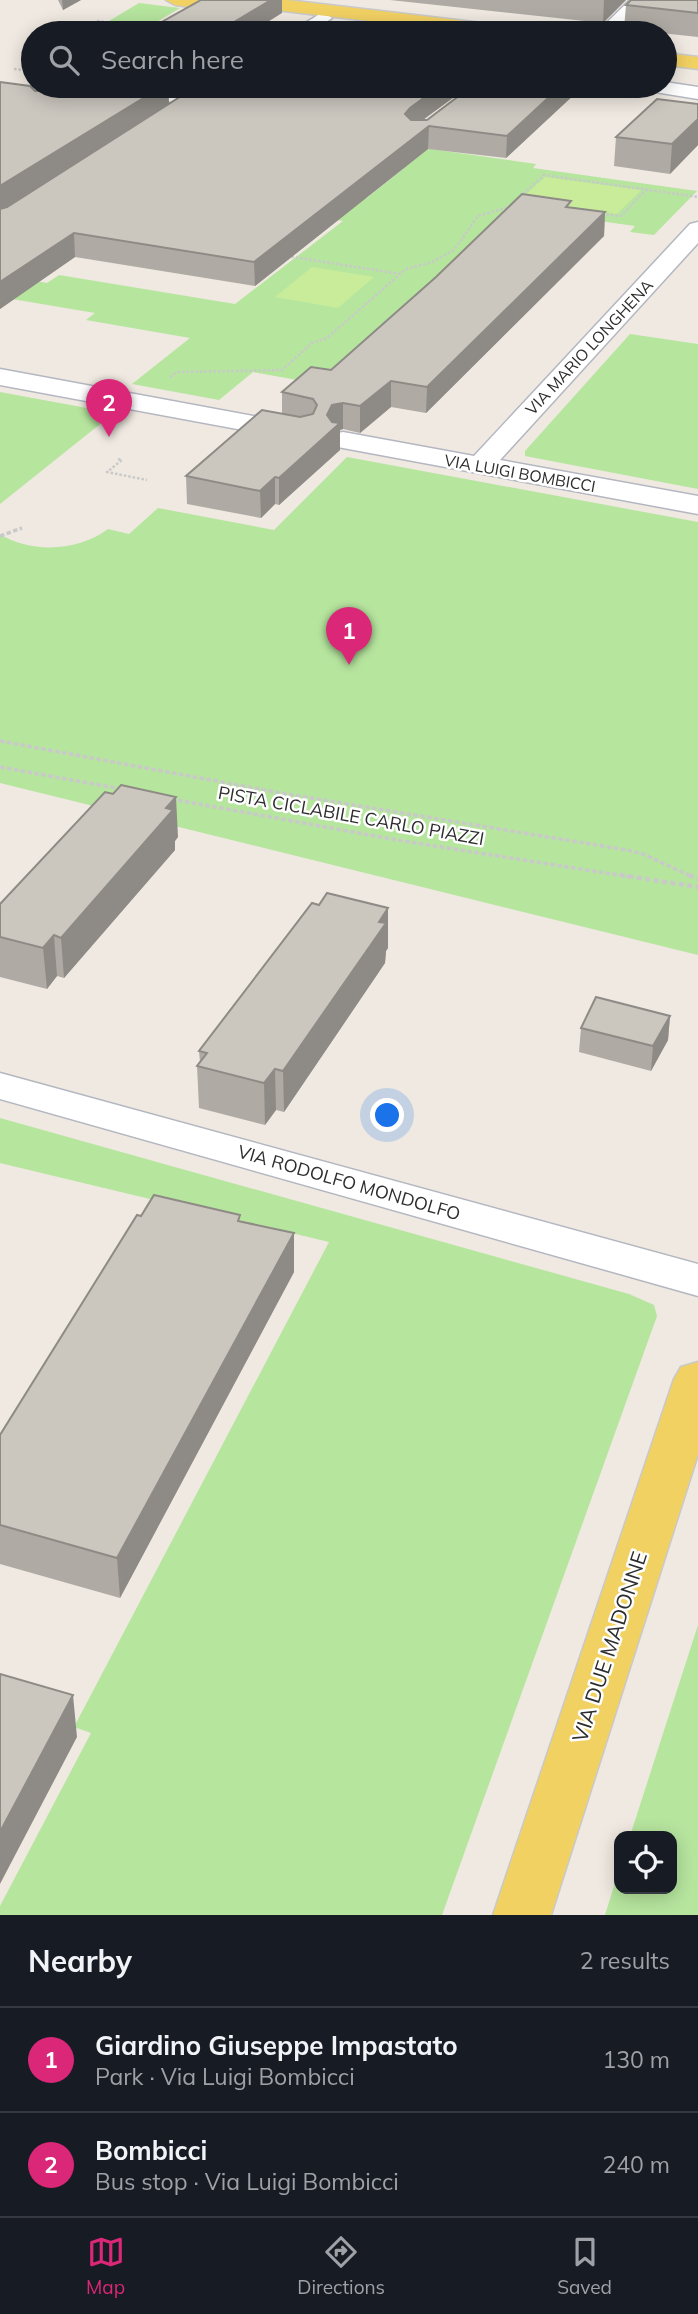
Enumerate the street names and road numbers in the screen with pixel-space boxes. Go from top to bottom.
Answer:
street label: VIA MARIO LONGHENA [521,275,657,419]
street label: VIA LUIGI BOMBICCI [443,450,597,496]
street label: PISTA CICLABILE CARLO PIAZZI [216,781,486,850]
street label: VIA RODOLFO MONDOLFO [235,1140,463,1225]
street label: VIA DUE MADONNE [566,1548,652,1745]

